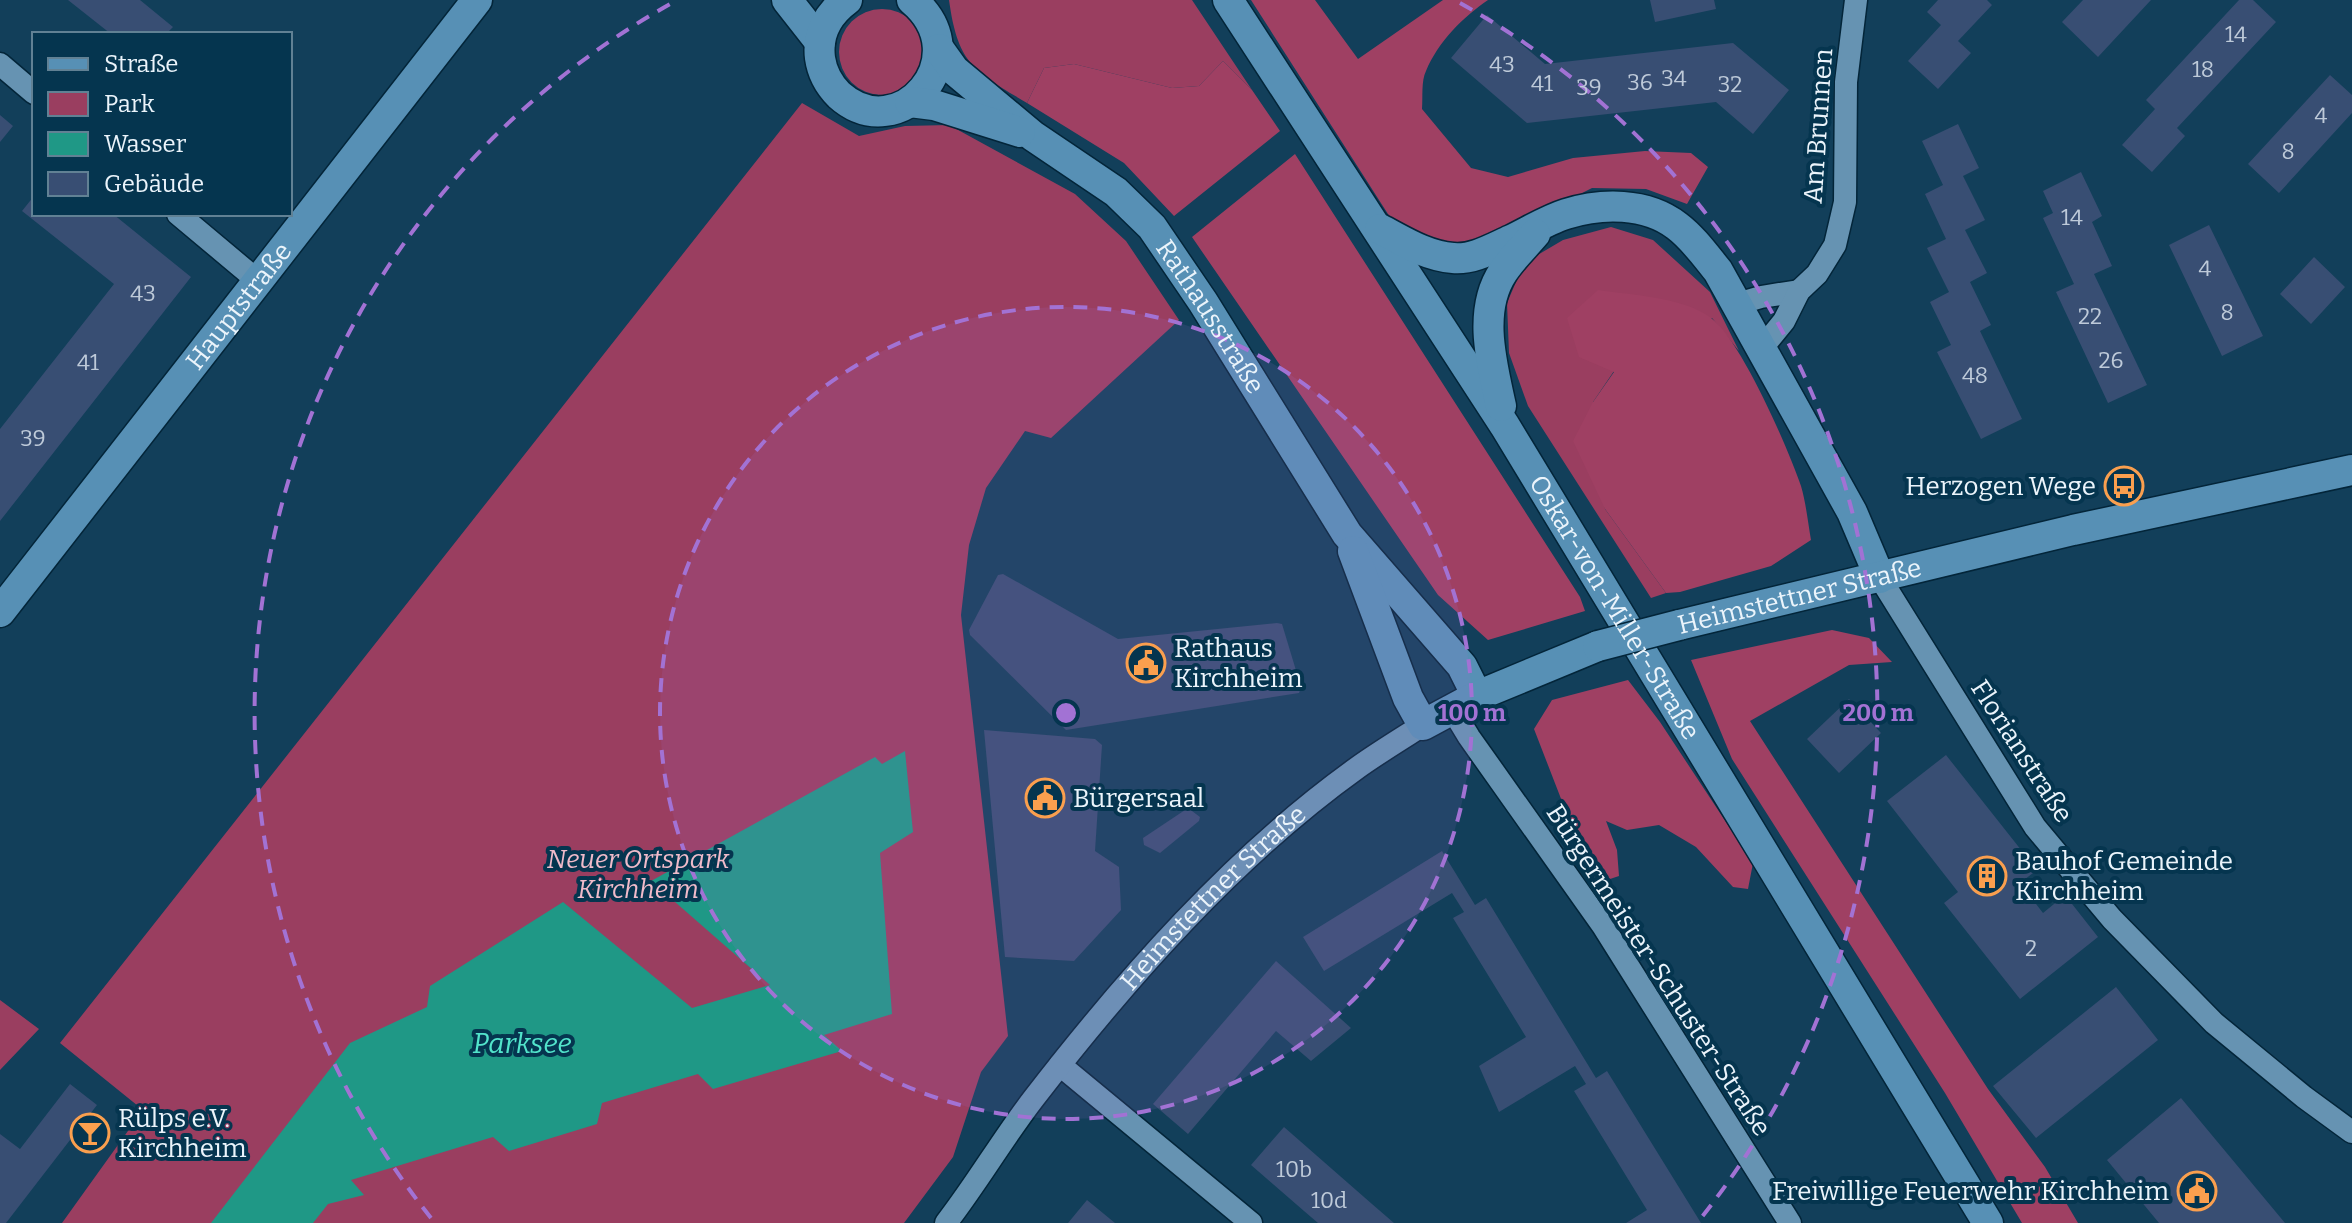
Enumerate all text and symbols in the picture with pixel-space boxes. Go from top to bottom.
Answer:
house number: 14 [2225,21,2247,48]
legend [32,32,292,216]
street label: Am Brunnen [1798,47,1839,205]
text: Straße [104,50,178,78]
house number: 43 [1489,51,1515,78]
house number: 18 [2192,56,2214,83]
house number: 34 [1661,65,1687,92]
house number: 36 [1627,69,1653,96]
house number: 41 [1531,70,1553,97]
house number: 32 [1718,71,1742,98]
house number: 39 [1576,74,1602,101]
text: Park [104,90,155,118]
house number: 4 [2315,102,2328,129]
text: Wasser [104,130,187,158]
house number: 8 [2281,138,2295,165]
text: Gebäude [104,170,204,198]
house number: 14 [2061,204,2083,231]
street label: Rathausstraße [1149,234,1271,399]
street label: Hauptstraße [180,236,298,376]
house number: 4 [2199,255,2212,282]
house number: 43 [130,280,156,307]
house number: 8 [2220,299,2234,326]
house number: 22 [2078,303,2102,330]
house number: 26 [2099,347,2123,374]
house number: 41 [77,349,99,376]
house number: 48 [1962,362,1988,389]
house number: 39 [20,425,46,452]
bus stop icon: Herzogen Wege [2103,465,2145,507]
street label: Oskar-von-Miller-Straße [1522,470,1706,745]
place label: Herzogen Wege [1905,471,2096,502]
street label: Heimstettner Straße [1675,552,1925,641]
place label: Rathaus Kirchheim [1174,633,1303,694]
public building icon: Rathaus Kirchheim [1125,642,1167,684]
street label: Florianstraße [1964,674,2079,828]
centre of rings [1052,699,1080,727]
text: 100 m [1438,699,1506,727]
text: 200 m [1842,699,1914,727]
public building icon: Bürgersaal [1024,777,1066,819]
place label: Bürgersaal [1073,783,1204,814]
street label: Heimstettner Straße [1114,799,1312,997]
street label: Bürgermeister-Schuster-Straße [1540,799,1777,1142]
park label: Neuer Ortspark Kirchheim [547,844,730,905]
place label: Bauhof Gemeinde Kirchheim [2015,846,2233,907]
building icon: Bauhof Gemeinde Kirchheim [1966,855,2008,897]
house number: 2 [2025,935,2037,962]
water label: Parksee [472,1027,572,1060]
place label: Rülps e.V. Kirchheim [118,1103,247,1164]
bar icon: Rülps e.V. Kirchheim [69,1112,111,1154]
house number: 10b [1276,1156,1312,1183]
public building icon: Freiwillige Feuerwehr Kirchheim [2176,1170,2218,1212]
place label: Freiwillige Feuerwehr Kirchheim [1772,1176,2169,1207]
house number: 10d [1311,1187,1347,1214]

